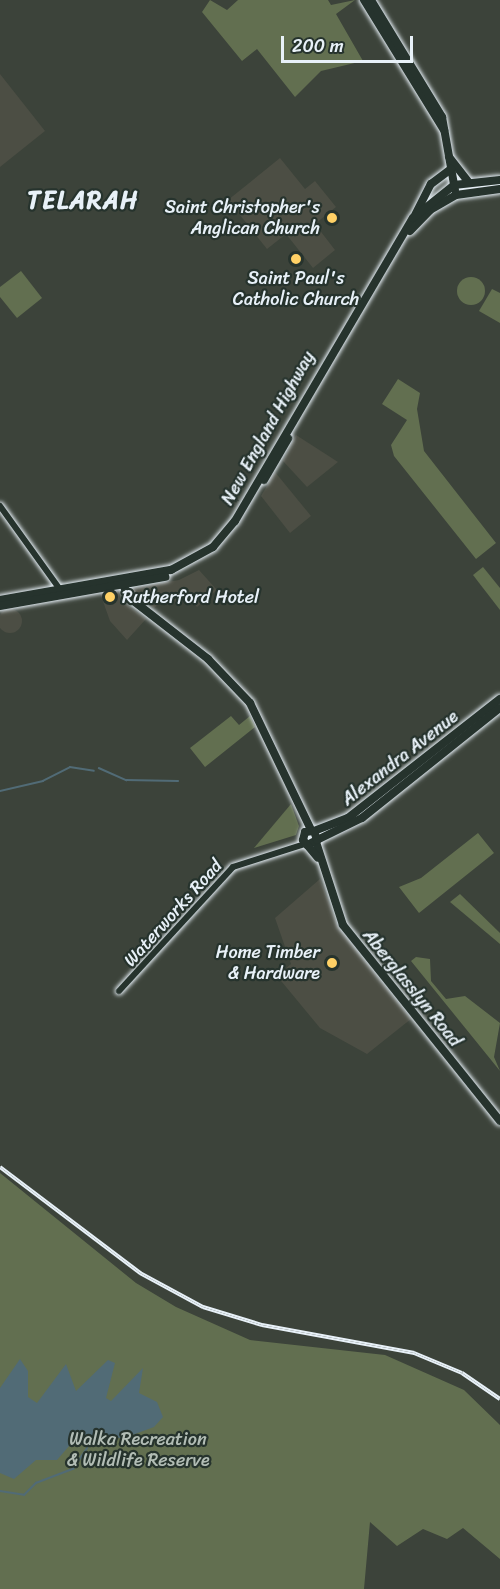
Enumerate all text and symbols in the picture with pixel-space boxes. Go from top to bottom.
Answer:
scale bar [284,24,416,62]
text: 200 m [292,30,344,62]
district label: TELARAH [28,187,138,215]
place label: Saint Christopher's Anglican Church [165,197,320,240]
marker: Saint Christopher's Anglican Church [325,211,339,225]
marker: Saint Paul's Catholic Church [289,252,303,266]
place label: Saint Paul's Catholic Church [233,268,359,310]
street label: New England Highway [217,347,319,509]
place label: Rutherford Hotel [122,586,259,608]
marker: Rutherford Hotel [103,590,117,604]
street label: Alexandra Avenue [337,706,463,810]
street label: Waterworks Road [119,855,227,971]
street label: Aberglasslyn Road [358,925,466,1051]
place label: Home Timber & Hardware [215,942,320,984]
marker: Home Timber & Hardware [325,956,339,970]
park label: Walka Recreation & Wildlife Reserve [66,1429,210,1472]

